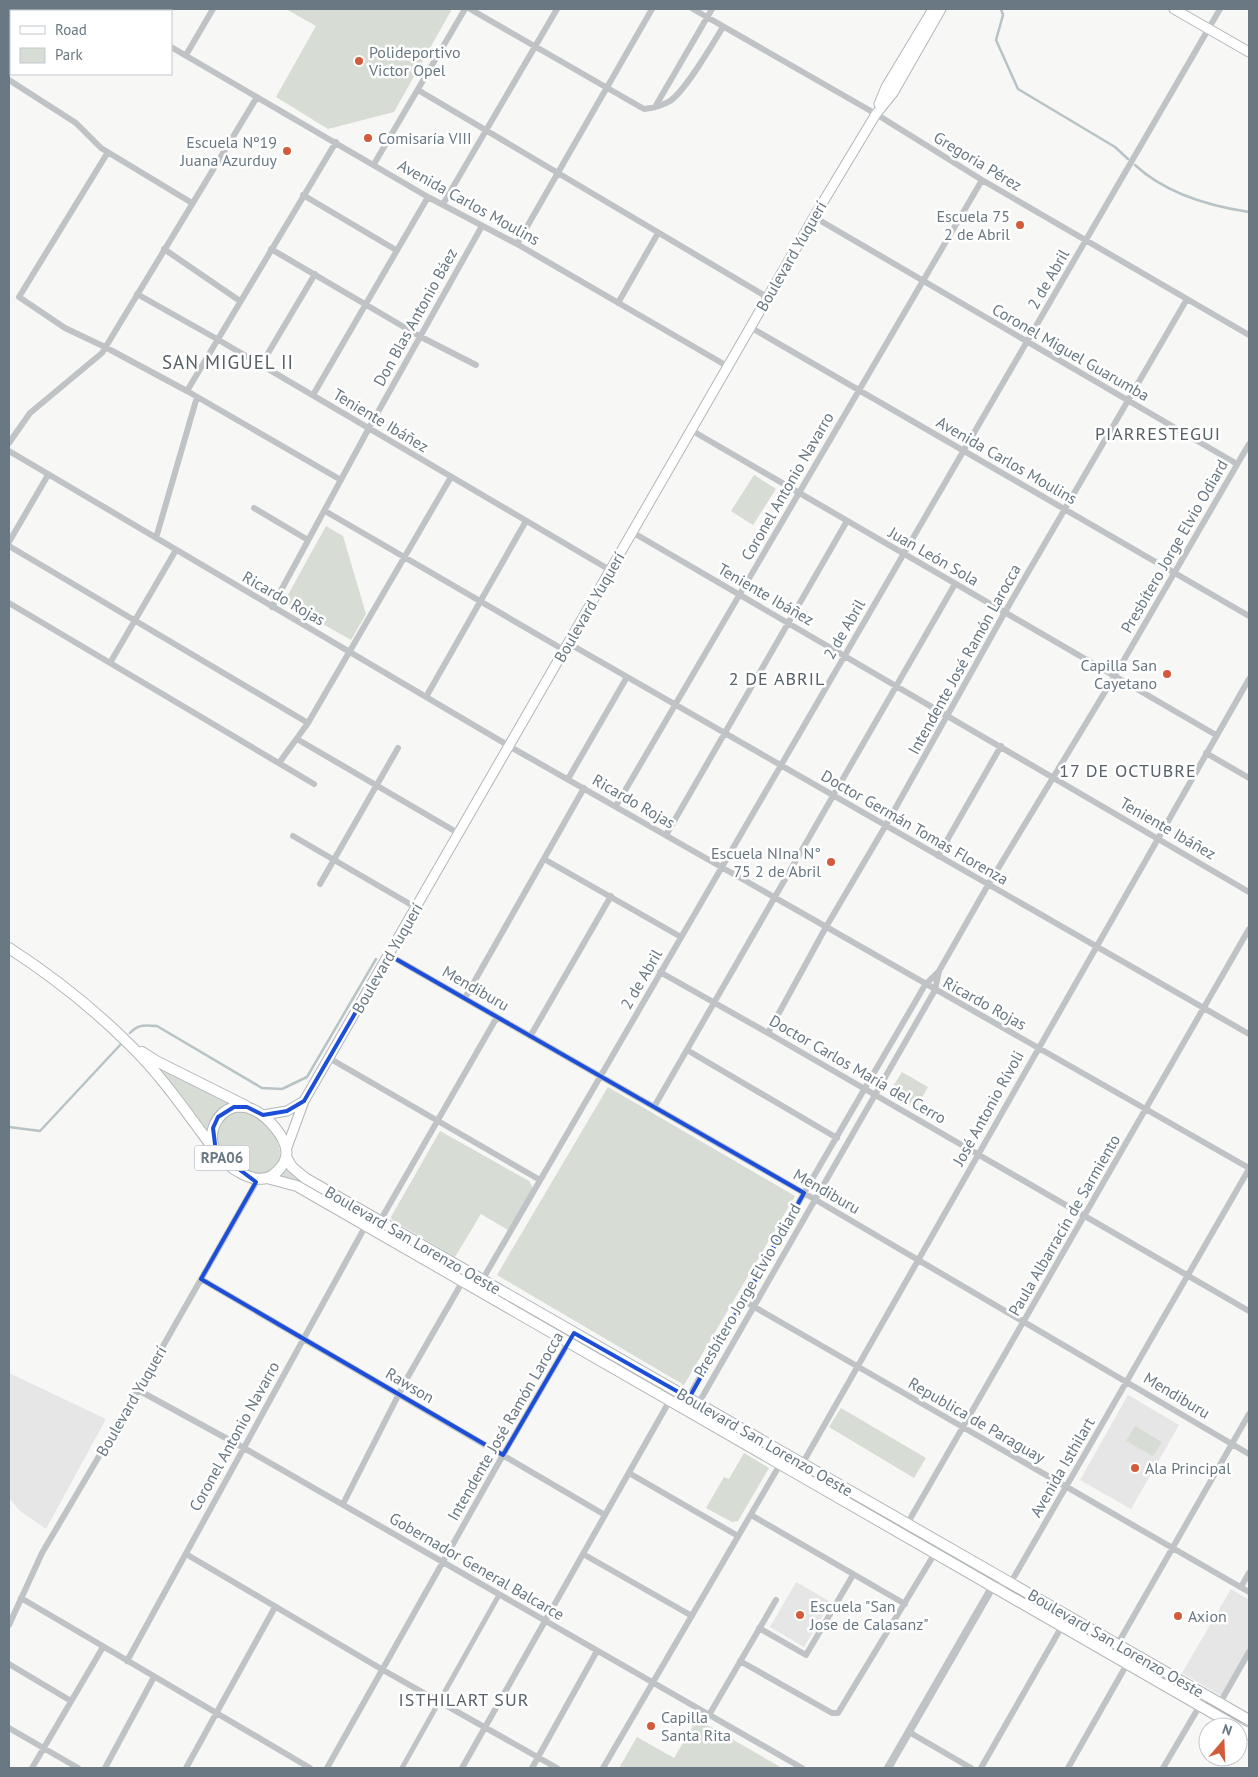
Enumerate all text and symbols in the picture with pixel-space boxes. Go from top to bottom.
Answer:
legend [10,10,172,75]
text: Road [55,20,87,39]
place label: Polideportivo Victor Opel [368,42,461,80]
text: Park [55,45,83,64]
marker: Polideportivo Victor Opel [353,55,365,67]
street label: Gregoria Pérez [930,127,1026,195]
place label: Comisaría VIII [378,128,472,148]
place label: Escuela Nº19 Juana Azurduy [179,132,278,170]
marker: Comisaría VIII [362,132,374,144]
marker: Escuela Nº19 Juana Azurduy [281,145,293,157]
street label: Avenida Carlos Moulins [395,155,544,249]
street label: Boulevard Yuquerí [751,197,831,315]
place label: Escuela 75 2 de Abril [936,206,1010,244]
marker: Escuela 75 2 de Abril [1014,219,1026,231]
street label: Don Blas Antonio Báez [369,244,461,390]
street label: 2 de Abril [1023,245,1073,313]
street label: Coronel Miguel Guarumba [989,299,1153,405]
district label: SAN MIGUEL II [162,350,294,374]
street label: Teniente Ibáñez [330,384,432,456]
street label: Coronel Antonio Navarro [736,408,838,564]
street label: Avenida Carlos Moulins [933,412,1081,509]
district label: PIARRESTEGUI [1095,422,1221,445]
street label: Presbítero Jorge Elvio Odiard [1116,456,1232,636]
street label: Juan León Sola [884,522,983,590]
street label: Boulevard Yuquerí [549,548,629,666]
street label: Teniente Ibáñez [714,558,818,630]
street label: Intendente José Ramón Larocca [903,560,1025,758]
street label: Ricardo Rojas [239,566,329,630]
street label: 2 de Abril [819,595,869,663]
place label: Capilla San Cayetano [1081,655,1157,693]
district label: 2 DE ABRIL [729,667,825,690]
marker: Capilla San Cayetano [1161,668,1173,680]
district label: 17 DE OCTUBRE [1059,759,1197,782]
street label: Doctor Germán Tomas Florenza [818,765,1012,889]
street label: Ricardo Rojas [589,769,679,833]
street label: Teniente Ibáñez [1116,792,1220,864]
place label: Escuela NIna N° 75 2 de Abril [711,843,821,881]
marker: Escuela NIna N° 75 2 de Abril [825,856,837,868]
street label: Boulevard Yuquerí [347,899,427,1017]
street label: 2 de Abril [616,945,666,1013]
street label: Mendiburu [439,961,513,1015]
street label: Ricardo Rojas [940,972,1030,1034]
street label: Doctor Carlos María del Cerro [766,1010,950,1128]
street label: José Antonio Rívoli [948,1047,1028,1170]
street label: Paula Albarracín de Sarmiento [1004,1131,1124,1319]
road number: RPA06 [194,1146,250,1170]
street label: Mendiburu [790,1164,864,1218]
street label: Boulevard San Lorenzo Oeste [322,1181,504,1299]
street label: Presbítero Jorge Elvio Odiard [689,1200,805,1380]
street label: Intendente José Ramón Larocca [443,1328,567,1524]
street label: Boulevard Yuquerí [91,1342,171,1460]
street label: Coronel Antonio Navarro [184,1358,284,1514]
street label: Rawson [382,1363,438,1407]
street label: Mendiburu [1140,1367,1214,1423]
street label: Republica de Paraguay [905,1373,1049,1468]
street label: Boulevard San Lorenzo Oeste [674,1383,856,1501]
street label: Avenida Isthilart [1025,1413,1099,1521]
place label: Ala Principal [1145,1458,1231,1478]
marker: Ala Principal [1129,1462,1141,1474]
street label: Gobernador General Balcarce [386,1508,568,1624]
street label: Boulevard San Lorenzo Oeste [1025,1584,1207,1702]
place label: Escuela "San Jose de Calasanz" [809,1596,929,1634]
place label: Axion [1188,1606,1227,1626]
marker: Escuela "San Jose de Calasanz" [794,1609,806,1621]
marker: Axion [1172,1610,1184,1622]
district label: ISTHILART SUR [399,1688,529,1711]
place label: Capilla Santa Rita [661,1707,731,1745]
north arrow [1198,1717,1248,1767]
marker: Capilla Santa Rita [645,1720,657,1732]
text: N [1220,1720,1235,1740]

